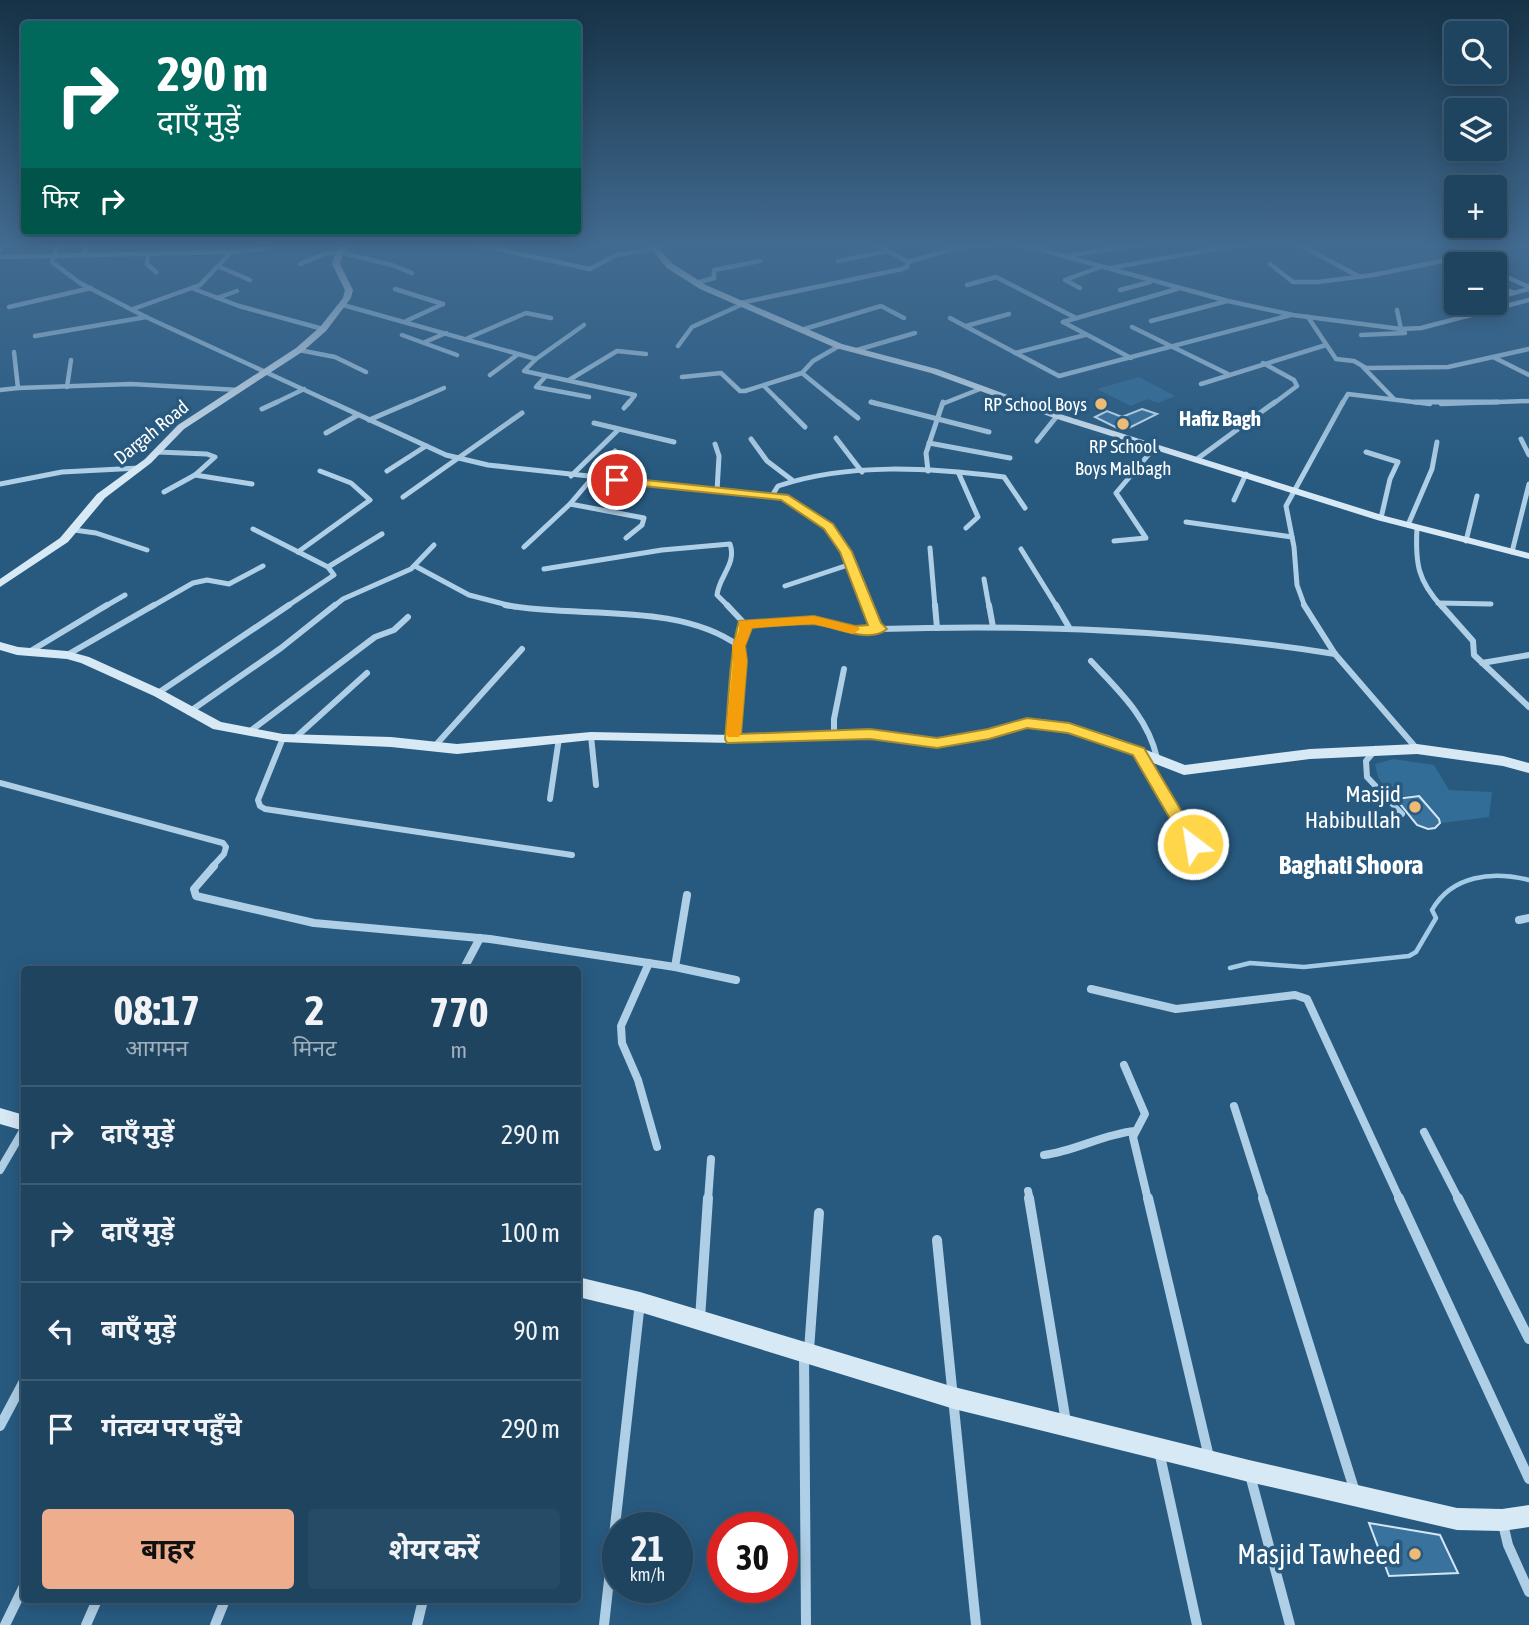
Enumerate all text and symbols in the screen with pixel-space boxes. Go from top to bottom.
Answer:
map controls [1444,21,1507,315]
button: search [1444,21,1507,84]
text: 290 m [157,45,268,101]
icon: right [42,49,133,140]
button: layers [1444,98,1507,161]
text: दाएँ मुड़ें [157,103,241,140]
button: + [1444,175,1507,238]
icon: right [93,182,131,220]
text: फिर [42,184,79,214]
button: − [1444,252,1507,315]
place label: RP School Boys [984,393,1087,415]
street label: Dargah Road [109,395,193,469]
marker: RP School Boys [1093,396,1109,412]
district label: Hafiz Bagh [1179,406,1261,430]
marker: RP School Boys Malbagh [1115,416,1131,432]
place label: RP School Boys Malbagh [1075,435,1171,479]
pin [587,450,647,510]
icon: arrive [598,461,636,499]
place label: Masjid Habibullah [1305,781,1401,833]
marker: Masjid Habibullah [1407,799,1423,815]
position arrow [1156,807,1230,881]
district label: Baghati Shoora [1279,850,1423,880]
text: 08:17 [114,986,200,1034]
text: 2 [305,986,324,1034]
text: 770 [429,988,488,1036]
text: आगमन [125,1035,188,1061]
text: मिनट [293,1035,337,1061]
text: m [451,1037,467,1063]
icon: right [42,1116,80,1154]
text: दाएँ मुड़ें [101,1118,174,1148]
text: 290 m [501,1120,560,1150]
icon: right [42,1214,80,1252]
text: दाएँ मुड़ें [101,1216,174,1246]
text: 100 m [501,1218,560,1248]
icon: left [42,1312,80,1350]
text: बाएँ मुड़ें [101,1314,176,1344]
text: 90 m [513,1316,560,1346]
icon: arrive [42,1410,80,1448]
text: गंतव्य पर पहुँचे [101,1412,242,1442]
text: 290 m [501,1414,560,1444]
button: बाहर [42,1509,294,1589]
button: शेयर करें [308,1509,560,1589]
speed limit sign: 30 [707,1512,798,1603]
text: 21 [631,1528,664,1568]
place label: Masjid Tawheed [1237,1538,1401,1570]
marker: Masjid Tawheed [1407,1546,1423,1562]
text: km/h [630,1564,665,1585]

